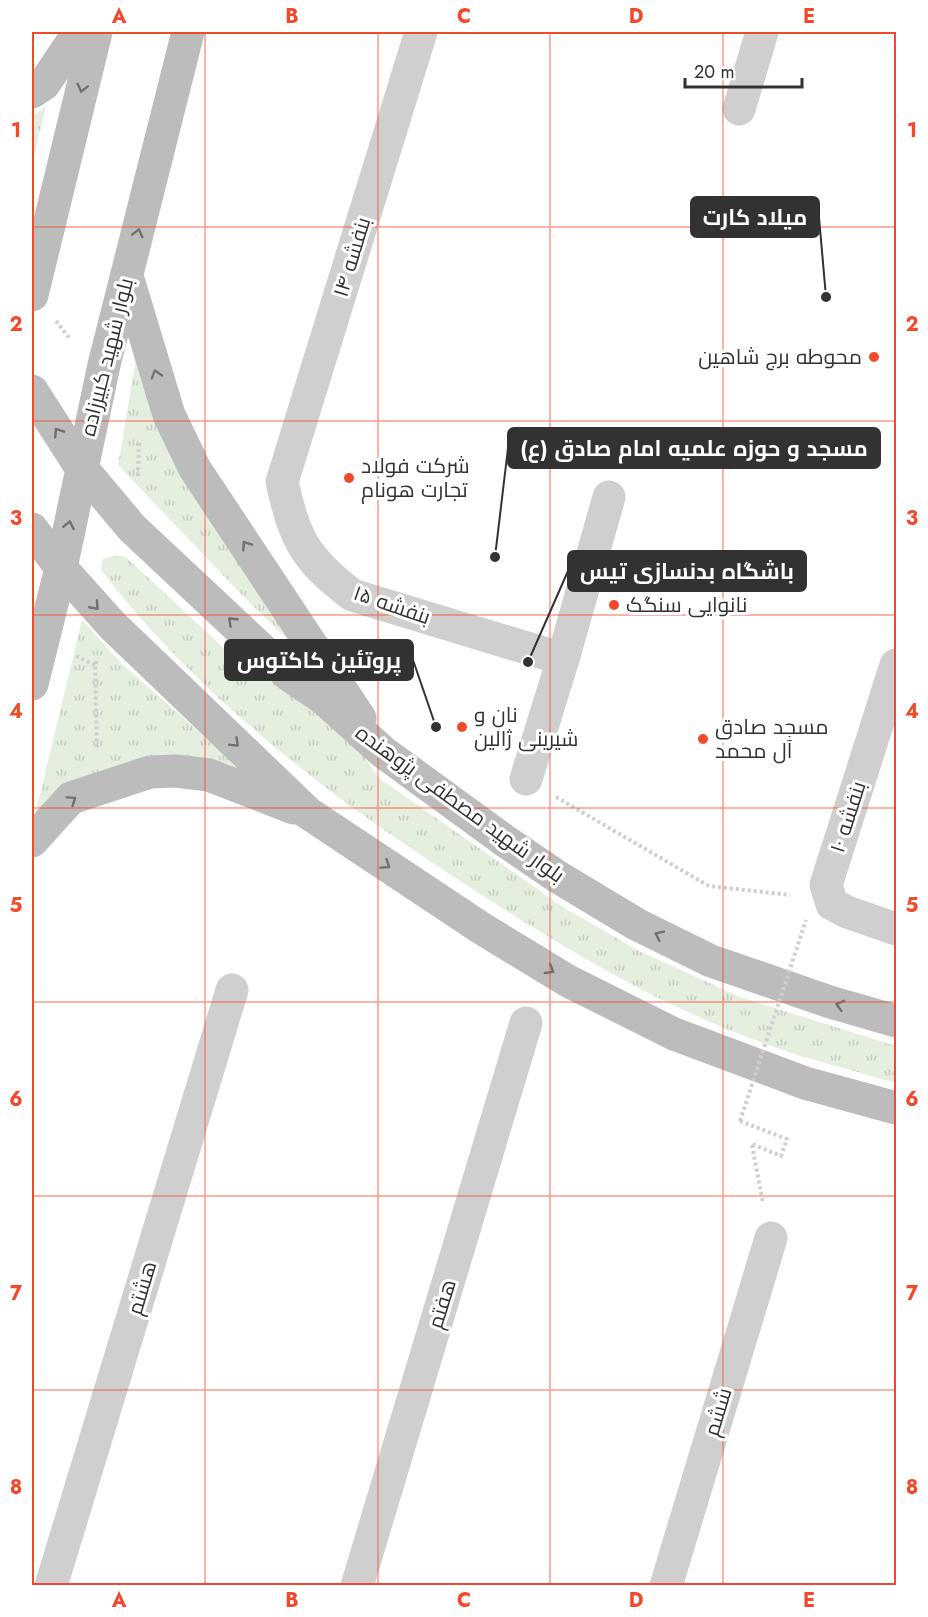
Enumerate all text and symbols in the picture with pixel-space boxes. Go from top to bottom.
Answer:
text: A [111,2,127,31]
text: B [285,2,299,31]
text: C [457,2,471,31]
text: D [629,2,643,31]
text: E [803,2,815,31]
scale bar [685,51,802,89]
text: 20 m [694,59,734,85]
one-way arrow [76,83,89,93]
text: 1 [11,116,21,145]
text: 1 [907,116,917,145]
callout: میلاد کارت [691,197,819,237]
text: میلاد کارت [703,201,807,233]
street label: بنفشه ۱۴ [326,213,378,301]
one-way arrow [130,228,143,238]
street label: بلوار شهید کبیرزاده [73,275,141,439]
text: 2 [9,310,23,339]
text: 2 [905,310,919,339]
place label: محوطه برج شاهین [698,342,862,372]
marker: محوطه برج شاهین [867,350,881,364]
one-way arrow [151,369,163,380]
one-way arrow [54,428,66,438]
callout: مسجد و حوزه علمیه امام صادق (ع) [508,428,880,468]
text: مسجد و حوزه علمیه امام صادق (ع) [520,432,868,464]
place label: شرکت فولاد تجارت هونام [361,451,469,505]
marker: شرکت فولاد تجارت هونام [342,471,356,485]
text: 3 [10,504,22,533]
text: 3 [906,504,918,533]
one-way arrow [62,520,75,530]
one-way arrow [242,541,253,552]
callout: باشگاه بدنسازی تیس [568,551,806,591]
text: باشگاه بدنسازی تیس [580,555,794,587]
street label: بنفشه ۱۵ [349,578,435,632]
place label: نانوایی سنگک [626,590,747,620]
marker: نانوایی سنگک [607,598,621,612]
one-way arrow [88,600,99,610]
one-way arrow [229,618,240,629]
callout: پروتئین کاکتوس [225,640,413,680]
text: پروتئین کاکتوس [237,644,401,676]
text: 4 [9,697,23,726]
text: 4 [905,697,919,726]
place label: نان و شیرینی ژالین [474,700,578,754]
place label: مسجد صادق آل محمد [715,712,828,766]
street label: بلوار شهید مصطفی پژوهنده [349,718,571,890]
marker: نان و شیرینی ژالین [455,720,469,734]
marker: مسجد صادق آل محمد [696,732,710,746]
one-way arrow [228,736,238,747]
street label: بنفشه ۱۰ [822,777,874,857]
one-way arrow [66,796,77,807]
one-way arrow [379,858,390,869]
text: 5 [10,891,23,920]
text: 5 [906,891,919,920]
one-way arrow [654,930,665,942]
one-way arrow [544,962,554,974]
one-way arrow [835,1000,846,1012]
text: 6 [9,1085,23,1114]
text: 6 [905,1085,919,1114]
street label: هشتم [120,1257,164,1319]
street label: هفتم [420,1276,464,1332]
text: 7 [10,1279,23,1308]
text: 7 [906,1279,919,1308]
street label: ششم [696,1384,740,1440]
text: 8 [10,1473,22,1502]
text: 8 [906,1473,918,1502]
text: A [111,1586,127,1615]
text: B [285,1586,299,1615]
text: C [457,1586,471,1615]
text: D [629,1586,643,1615]
text: E [803,1586,815,1615]

